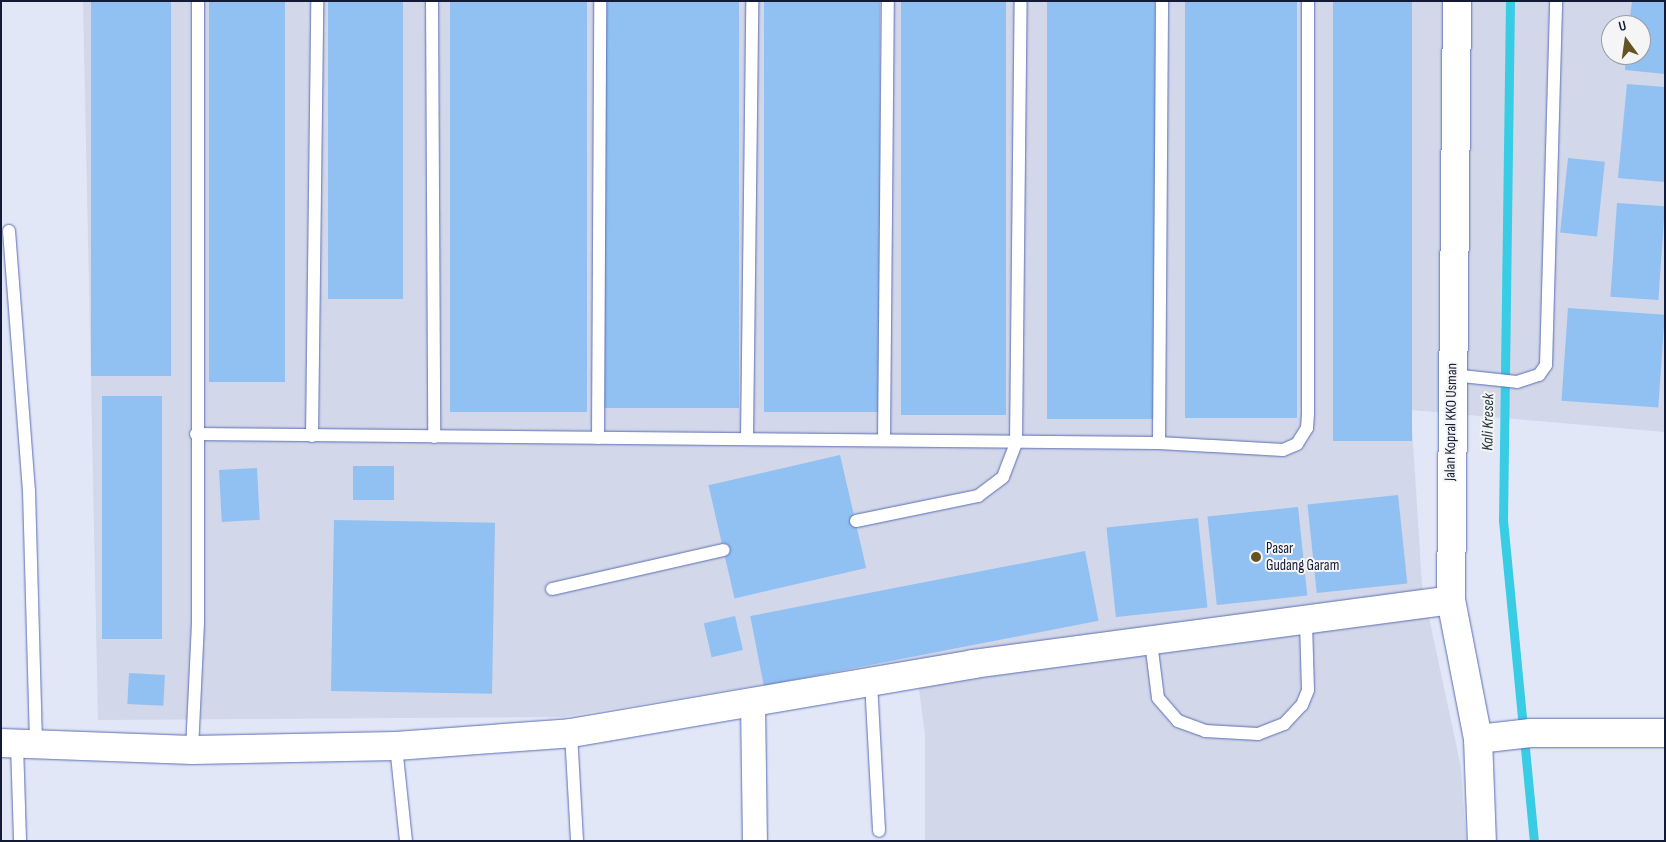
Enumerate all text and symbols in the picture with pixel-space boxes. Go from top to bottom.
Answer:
north arrow [1601,15,1651,65]
text: U [1617,17,1628,35]
street label: Jalan Kopral KKO Usman [1441,363,1461,481]
water label: Kali Kresek [1479,393,1499,451]
place label: Pasar Gudang Garam [1266,539,1339,574]
marker: Pasar Gudang Garam [1250,551,1262,563]

